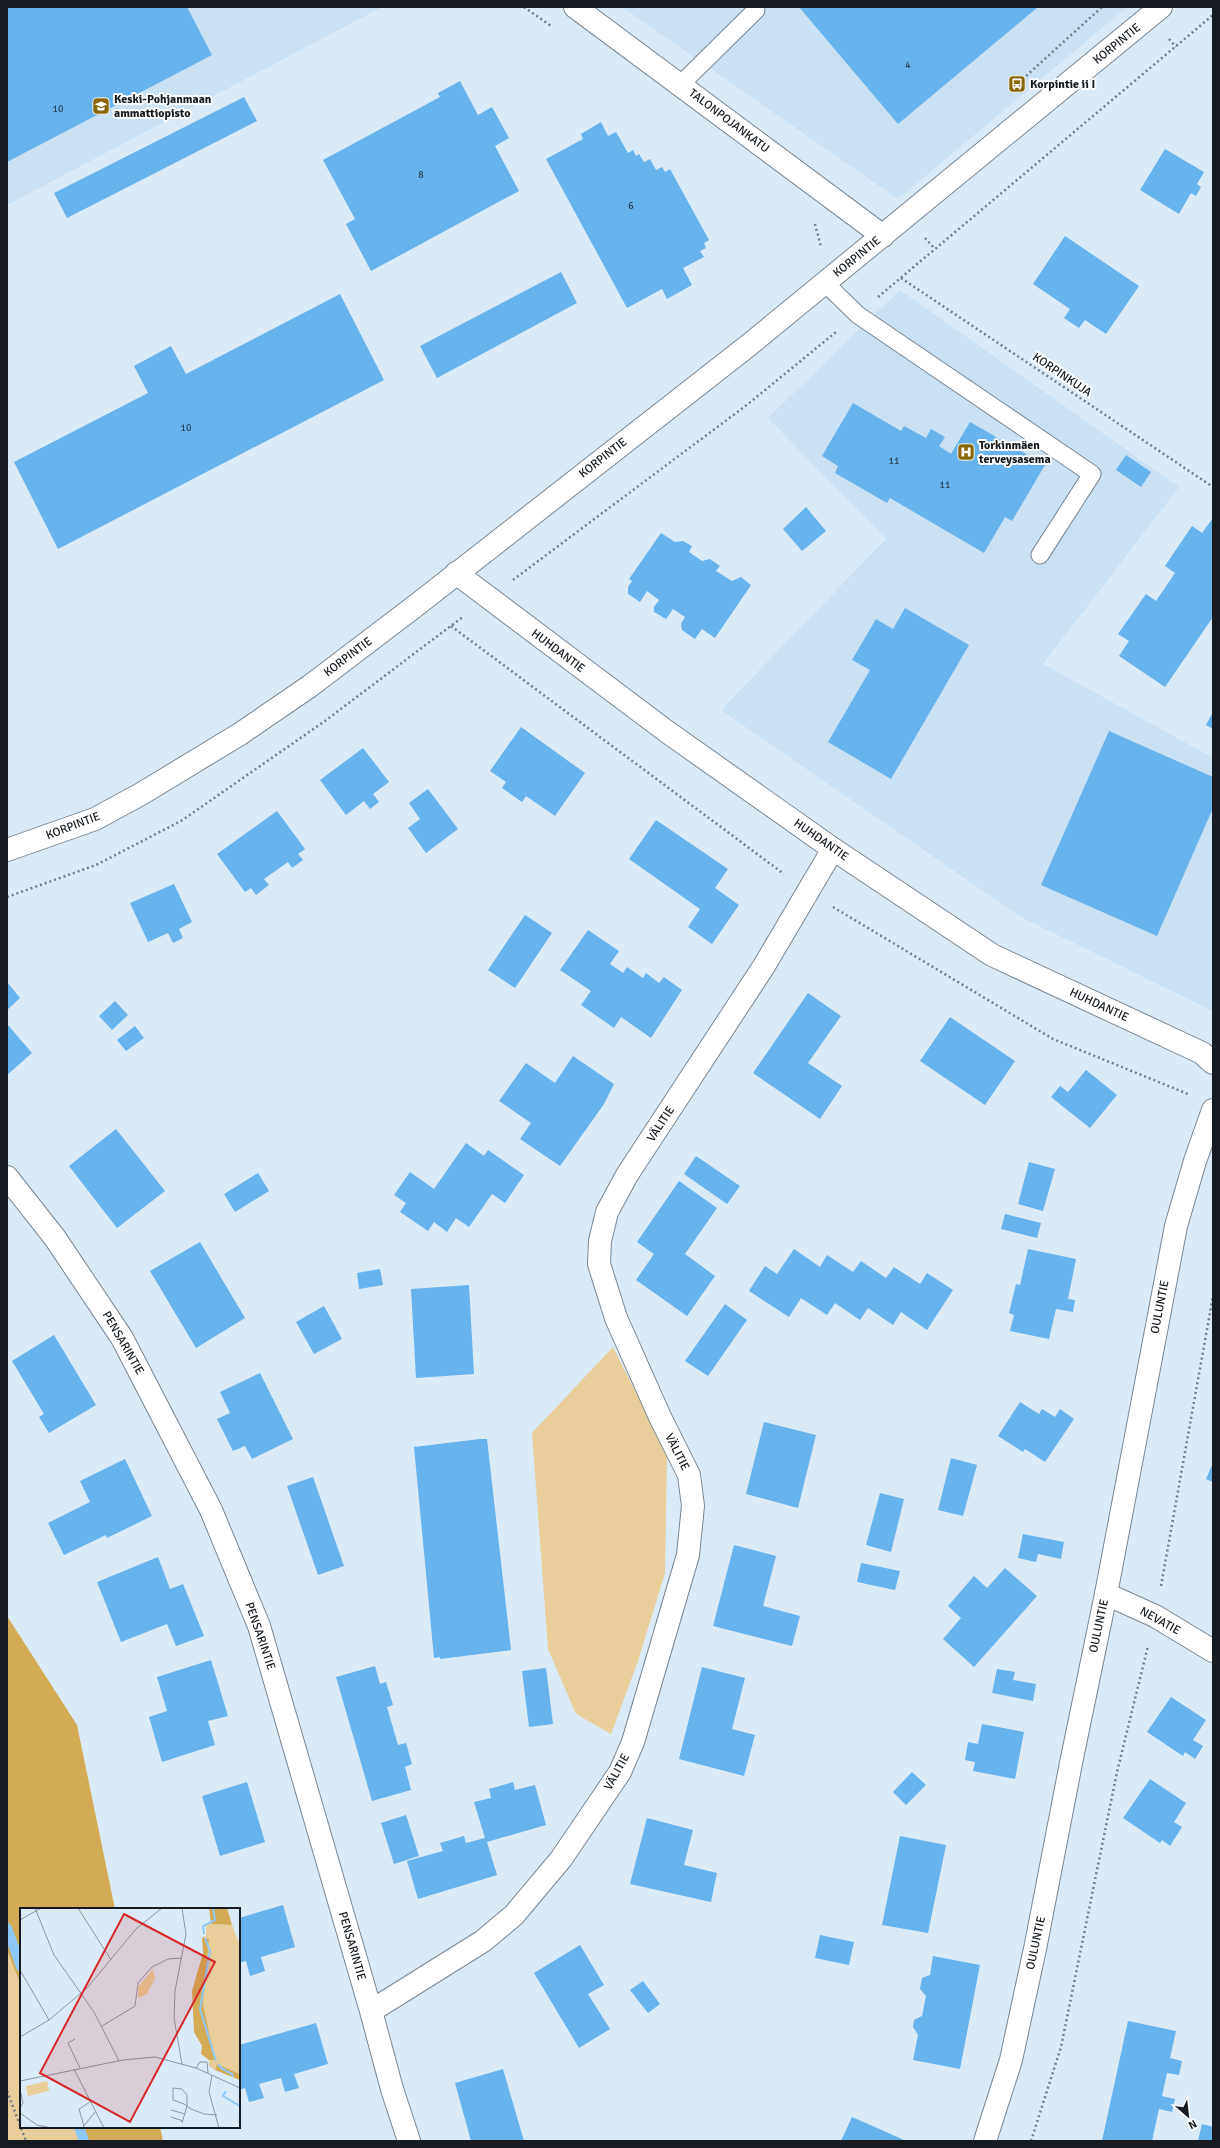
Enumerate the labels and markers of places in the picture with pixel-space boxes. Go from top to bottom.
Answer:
bus stop icon: Korpintie ii I [1007,74,1027,94]
place label: Korpintie ii I [1030,77,1095,92]
place label: Keski-Pohjanmaan ammattiopisto [114,92,212,121]
school or university icon: Keski-Pohjanmaan ammattiopisto [91,96,111,116]
place label: Torkinmäen terveysasema [978,438,1051,467]
hospital icon: Torkinmäen terveysasema [956,442,976,462]

